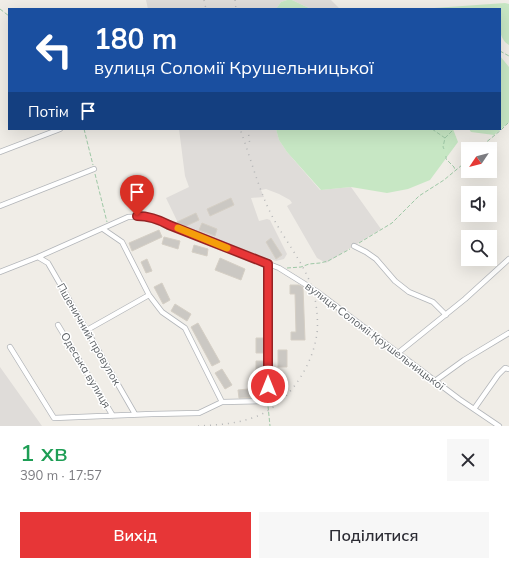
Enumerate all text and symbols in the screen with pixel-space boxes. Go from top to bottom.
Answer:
text: 180 m [94,21,177,56]
icon: left [28,24,80,76]
text: вулиця Соломії Крушельницької [94,56,374,79]
icon: arrive [77,100,99,122]
text: Потім [28,102,69,121]
north arrow [461,142,497,178]
map controls [461,142,497,266]
pin [120,175,154,216]
icon: arrive [126,181,148,203]
button: sound [461,186,497,222]
button: search [461,230,497,266]
street label: вулиця Соломії Крушельницької [303,279,448,393]
street label: Пшеничний провулок [54,280,124,388]
street label: Одеська вулиця [58,330,114,410]
position arrow [247,365,289,407]
text: 1 хв [20,437,68,467]
button: close [447,439,489,481]
text: 390 m · 17:57 [20,467,102,483]
button: Вихід [20,512,251,558]
button: Поділитися [259,512,489,558]

